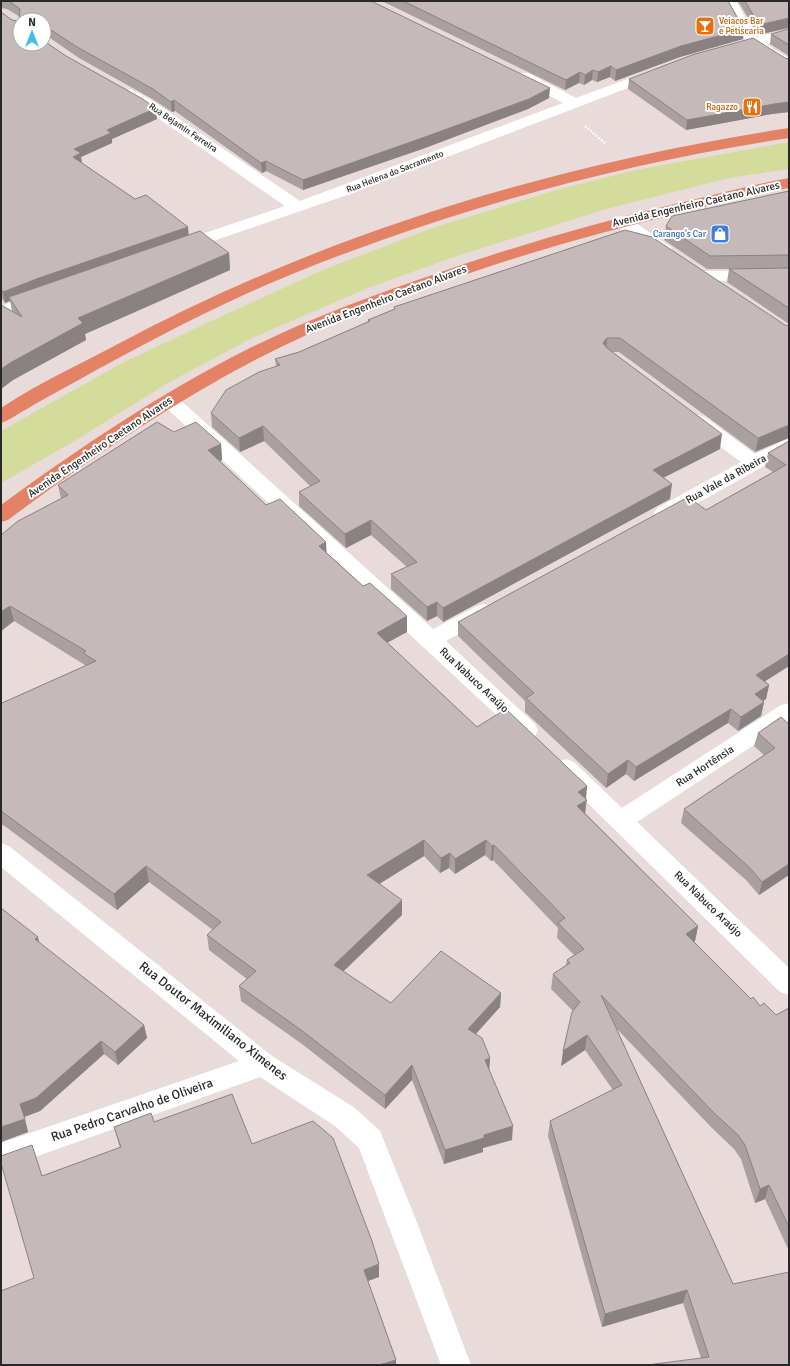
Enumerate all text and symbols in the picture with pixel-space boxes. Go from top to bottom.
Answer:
north arrow [12,12,52,52]
bar icon: Veiacos Bar e Petiscaria [694,15,716,37]
text: N [28,16,36,29]
place label: Veiacos Bar e Petiscaria [719,16,764,37]
restaurant icon: Ragazzo [741,96,763,118]
street label: Rua Bejamin Ferreira [147,101,220,155]
place label: Ragazzo [706,102,738,113]
street label: Rua Helena do Sacramento [345,148,445,196]
street label: Avenida Engenheiro Caetano Alvares [611,178,781,230]
shop icon: Carango's Car [709,223,731,245]
place label: Carango's Car [653,229,707,240]
street label: Avenida Engenheiro Caetano Alvares [304,262,468,336]
street label: Avenida Engenheiro Caetano Alvares [25,394,175,500]
street label: Rua Vale da Ribeira [683,451,769,507]
street label: Rua Nabuco Araújo [437,645,511,715]
street label: Rua Hortênsia [674,742,737,790]
street label: Rua Nabuco Araújo [671,868,745,940]
street label: Rua Doutor Maximiliano Ximenes [136,958,291,1084]
street label: Rua Pedro Carvalho de Oliveira [49,1075,215,1145]

